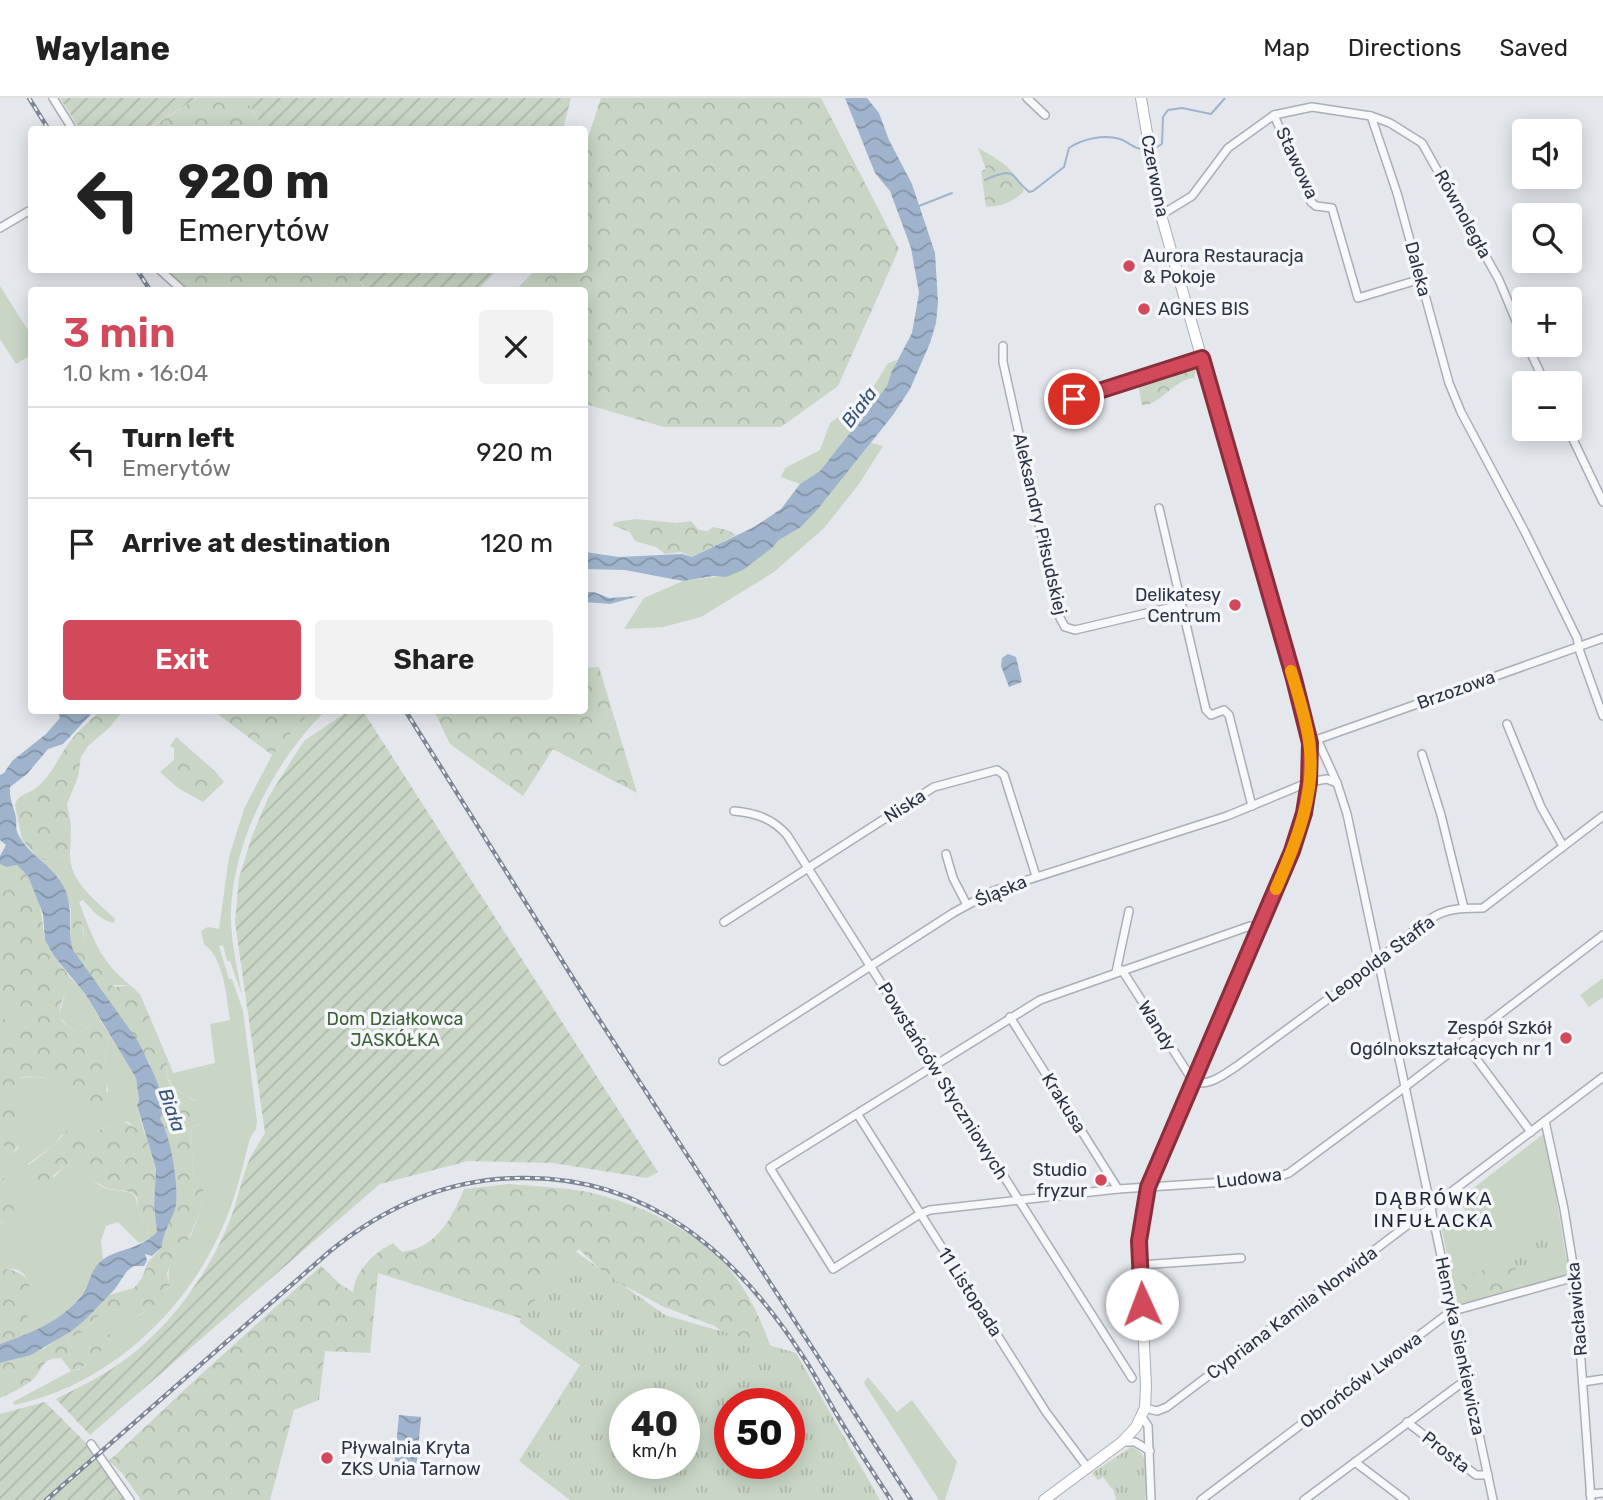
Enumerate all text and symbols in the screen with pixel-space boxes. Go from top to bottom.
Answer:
text: Waylane [35,29,170,68]
text: Map [1263,34,1310,62]
text: Directions [1348,34,1461,62]
text: Saved [1499,34,1568,62]
map controls [1512,119,1582,441]
button: sound [1512,119,1582,189]
street label: Stawowa [1271,124,1323,202]
street label: Czerwona [1136,133,1174,219]
text: 920 m [178,152,330,210]
icon: left [63,154,154,245]
street label: Równoległa [1430,166,1496,262]
button: search [1512,203,1582,273]
text: Emerytów [178,211,330,249]
street label: Daleka [1400,239,1436,299]
place label: Aurora Restauracja & Pokoje [1143,245,1304,288]
marker: Aurora Restauracja & Pokoje [1121,258,1137,274]
button: + [1512,287,1582,357]
place label: AGNES BIS [1158,298,1249,320]
marker: AGNES BIS [1136,301,1152,317]
text: 3 min [63,308,176,358]
button: close [479,310,553,384]
text: 1.0 km · 16:04 [63,359,208,387]
pin [1044,369,1104,429]
button: − [1512,371,1582,441]
icon: arrive [1055,380,1093,418]
water label: Biała [836,382,882,432]
text: Turn left [122,423,234,454]
street label: Aleksandry Piłsudskiej [1008,431,1072,617]
icon: left [63,434,101,472]
text: 920 m [476,437,553,468]
text: Emerytów [122,454,231,482]
icon: arrive [63,525,101,563]
text: Arrive at destination [122,528,390,559]
text: 120 m [481,528,553,559]
place label: Delikatesy Centrum [1135,584,1221,627]
marker: Delikatesy Centrum [1227,597,1243,613]
button: Exit [63,620,301,700]
button: Share [315,620,553,700]
street label: Brzozowa [1414,666,1498,714]
street label: Niska [880,784,930,828]
street label: Śląska [972,870,1030,912]
street label: Leopolda Staffa [1321,911,1439,1007]
street label: Powstańców Styczniowych [873,978,1013,1184]
street label: Wandy [1133,997,1181,1055]
park label: Dom Działkowca JASKÓŁKA [327,1008,463,1051]
place label: Zespół Szkół Ogólnokształcących nr 1 [1350,1017,1552,1060]
marker: Zespół Szkół Ogólnokształcących nr 1 [1558,1030,1574,1046]
street label: Krakusa [1037,1069,1091,1137]
water label: Biała [154,1085,190,1135]
place label: Studio fryzur [1033,1159,1087,1202]
street label: Ludowa [1215,1163,1283,1193]
marker: Studio fryzur [1093,1172,1109,1188]
district label: DĄBRÓWKA INFUŁACKA [1374,1187,1494,1232]
street label: Cypriana Kamila Norwida [1202,1242,1382,1384]
street label: 11 Listopada [933,1243,1007,1341]
street label: Henryka Sienkiewicza [1430,1255,1490,1437]
street label: Racławicka [1562,1261,1592,1357]
position arrow [1105,1267,1179,1341]
street label: Obrońców Lwowa [1296,1327,1426,1433]
speed limit sign: 50 [714,1388,805,1479]
text: 40 [631,1403,678,1445]
street label: Prosta [1418,1426,1474,1478]
place label: Pływalnia Kryta ZKS Unia Tarnow [341,1437,481,1480]
text: km/h [632,1440,677,1462]
marker: Pływalnia Kryta ZKS Unia Tarnow [319,1450,335,1466]

